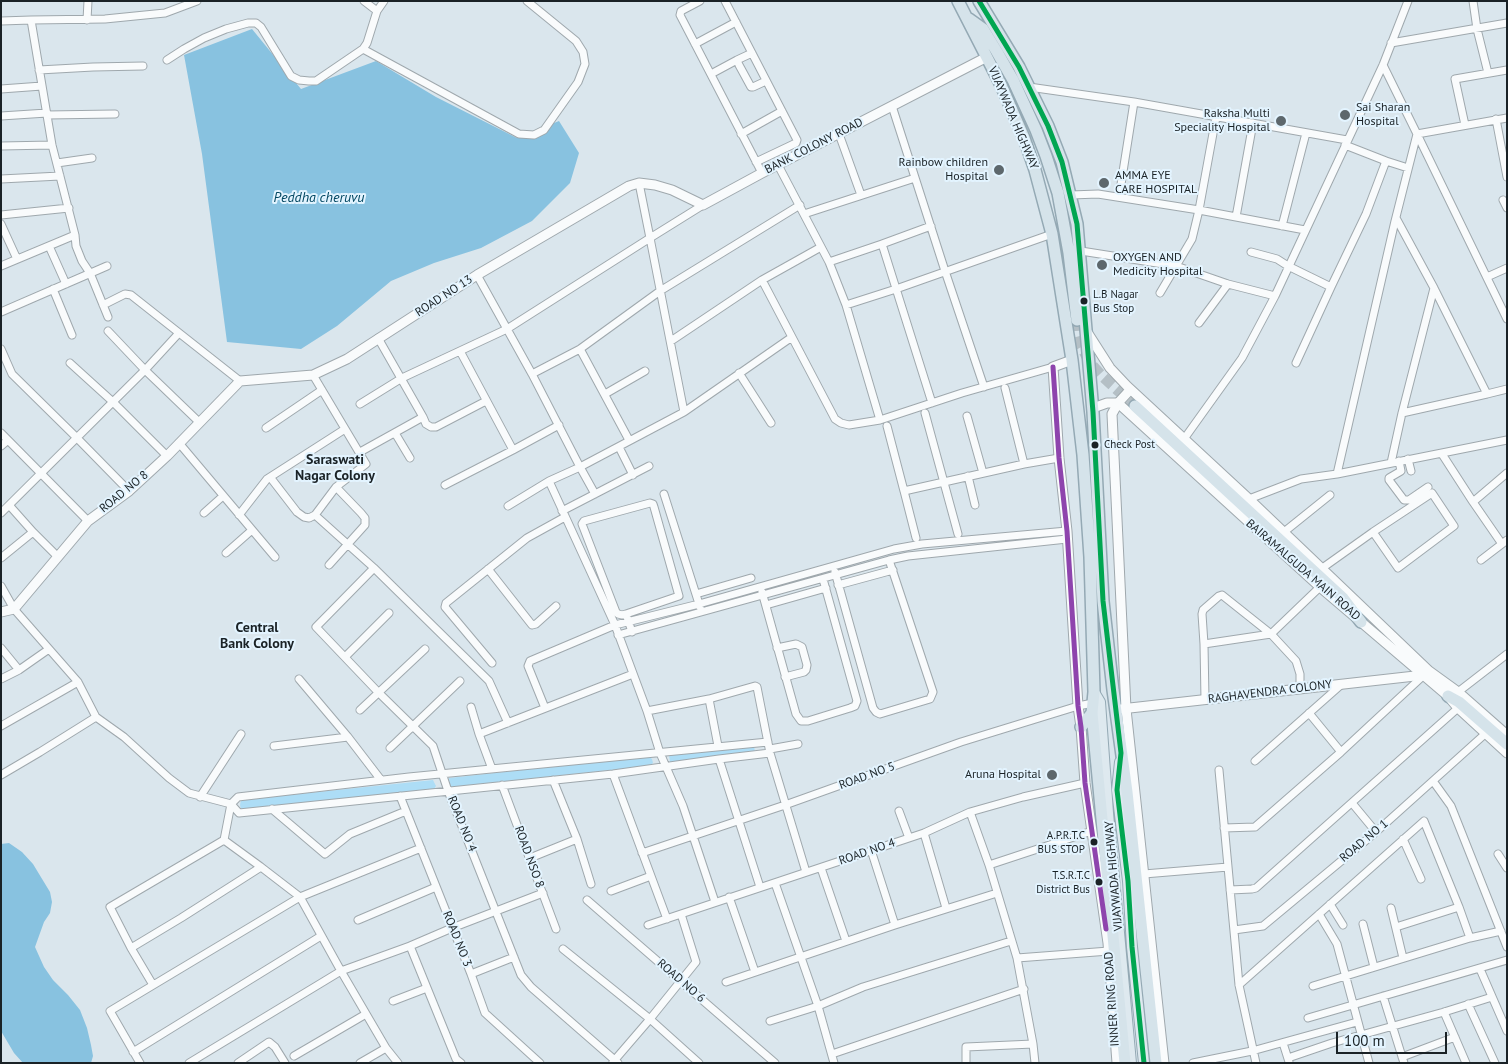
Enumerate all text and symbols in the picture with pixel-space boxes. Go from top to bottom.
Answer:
street label: VIJAYWADA HIGHWAY [985,64,1041,172]
place label: Sai Sharan Hospital [1356,101,1410,129]
place label: Raksha Multi Speciality Hospital [1174,107,1270,135]
marker: Sai Sharan Hospital [1338,108,1352,122]
marker: Raksha Multi Speciality Hospital [1274,114,1288,128]
street label: BANK COLONY ROAD [762,115,866,177]
place label: Rainbow children Hospital [899,156,988,184]
marker: Rainbow children Hospital [992,163,1006,177]
place label: AMMA EYE CARE HOSPITAL [1115,169,1197,197]
marker: AMMA EYE CARE HOSPITAL [1097,176,1111,190]
water label: Peddha cheruvu [273,190,365,206]
place label: OXYGEN AND Medicity Hospital [1113,251,1203,279]
marker: OXYGEN AND Medicity Hospital [1095,258,1109,272]
street label: ROAD NO 13 [413,272,475,320]
place label: L.B Nagar Bus Stop [1093,288,1138,314]
marker: L.B Nagar Bus Stop [1079,296,1089,306]
place label: Check Post [1104,438,1155,452]
marker: Check Post [1090,440,1100,450]
district label: Saraswati Nagar Colony [295,452,375,484]
street label: ROAD NO 8 [97,468,151,516]
street label: BAIRAMALGUDA MAIN ROAD [1243,516,1363,624]
district label: Central Bank Colony [220,620,294,652]
street label: RAGHAVENDRA COLONY [1207,677,1333,707]
street label: ROAD NO 5 [837,759,897,793]
place label: Aruna Hospital [965,768,1041,782]
marker: Aruna Hospital [1045,768,1059,782]
street label: ROAD NO 4 [444,794,480,854]
street label: ROAD NO 1 [1337,817,1391,865]
street label: VIJAYWADA HIGHWAY [1102,820,1126,932]
street label: ROAD NSO 8 [511,824,547,890]
place label: A.P.R.T.C BUS STOP [1038,829,1085,855]
street label: ROAD NO 4 [837,836,897,868]
marker: A.P.R.T.C BUS STOP [1089,837,1099,847]
place label: T.S.R.T.C District Bus [1036,869,1090,895]
marker: T.S.R.T.C District Bus [1094,877,1104,887]
street label: ROAD NO 3 [439,909,475,969]
street label: INNER RING ROAD [1102,951,1122,1047]
street label: ROAD NO 6 [654,956,708,1006]
scale bar [1338,1022,1449,1054]
text: 100 m [1344,1031,1385,1050]

